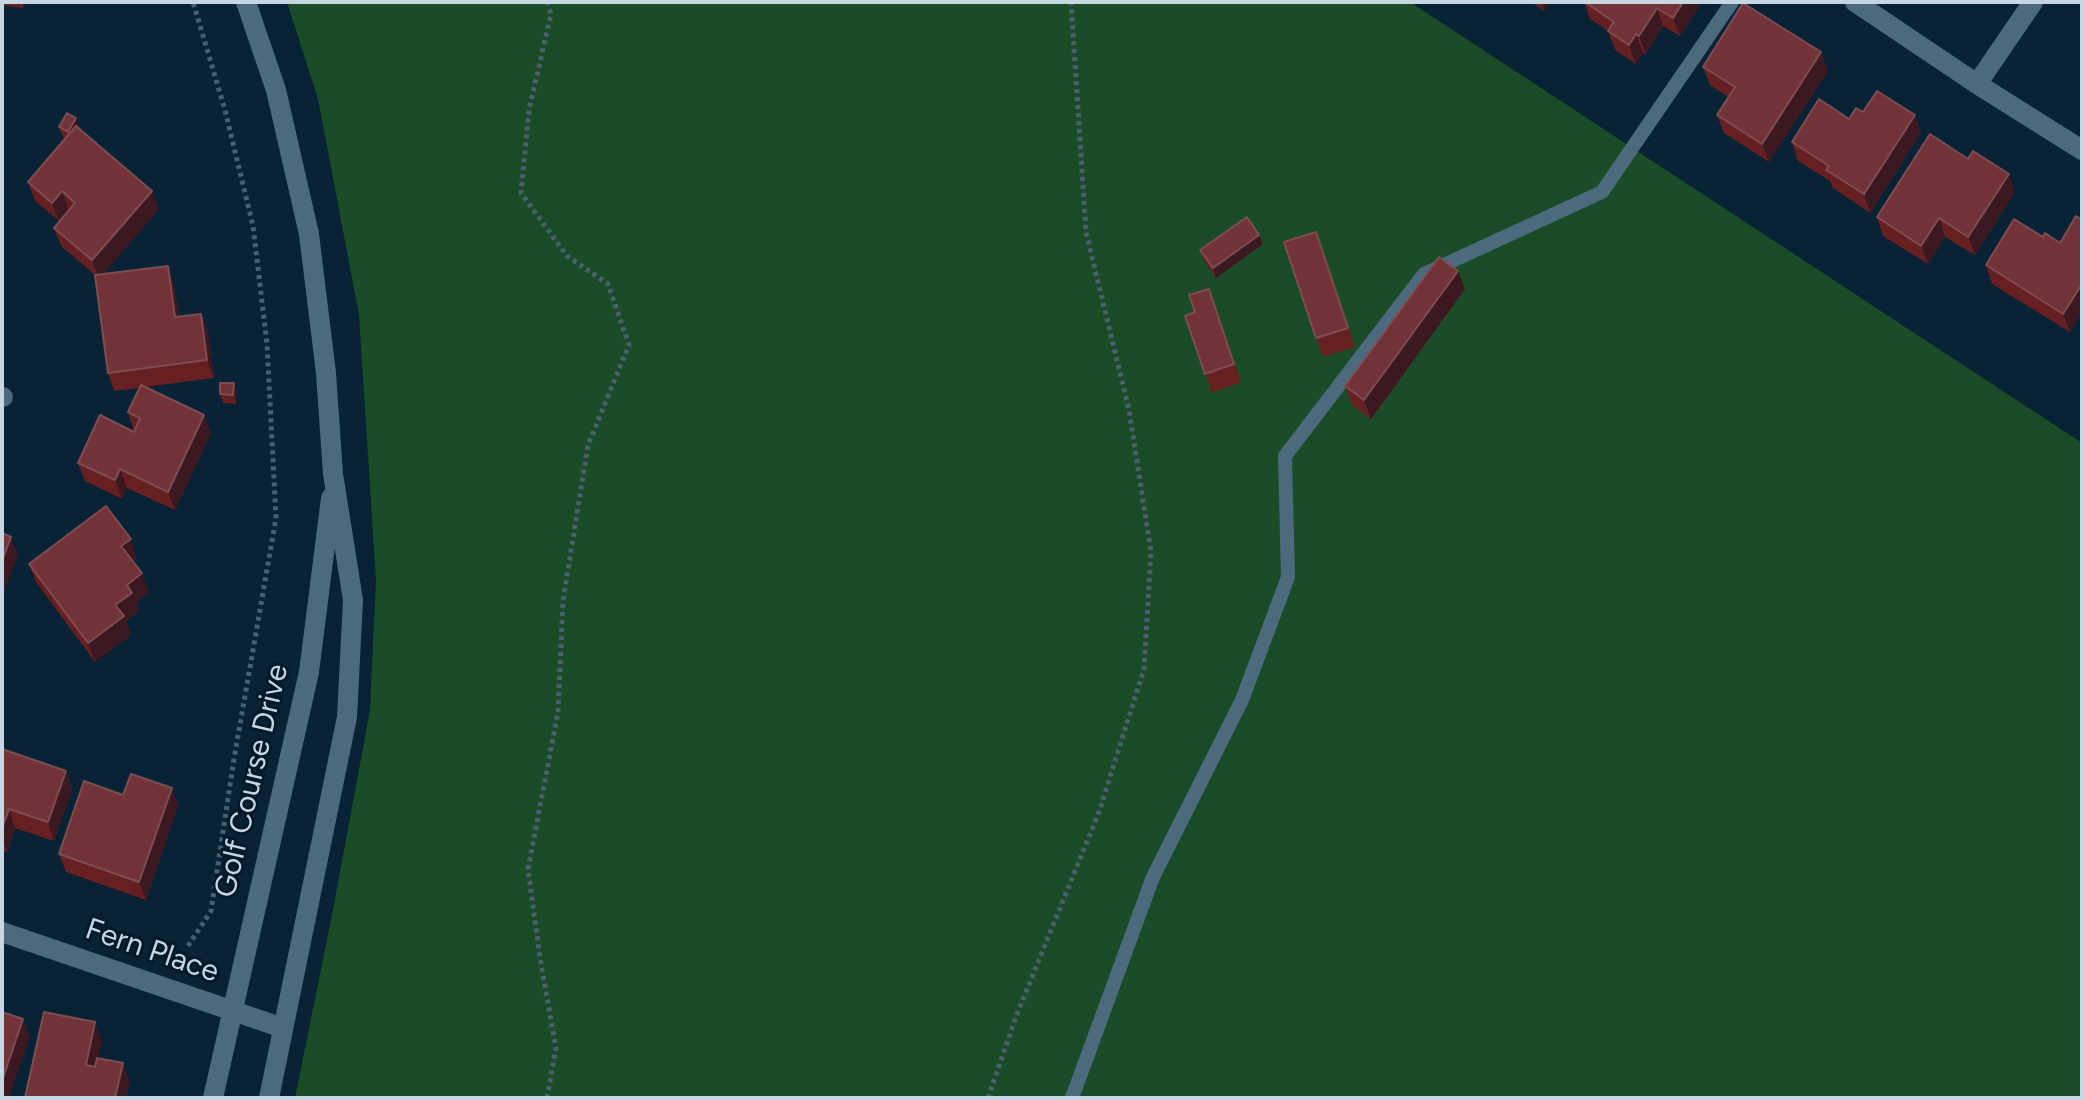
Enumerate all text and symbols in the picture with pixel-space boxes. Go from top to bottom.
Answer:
street label: Golf Course Drive [208,661,296,901]
street label: Fern Place [81,911,223,991]

